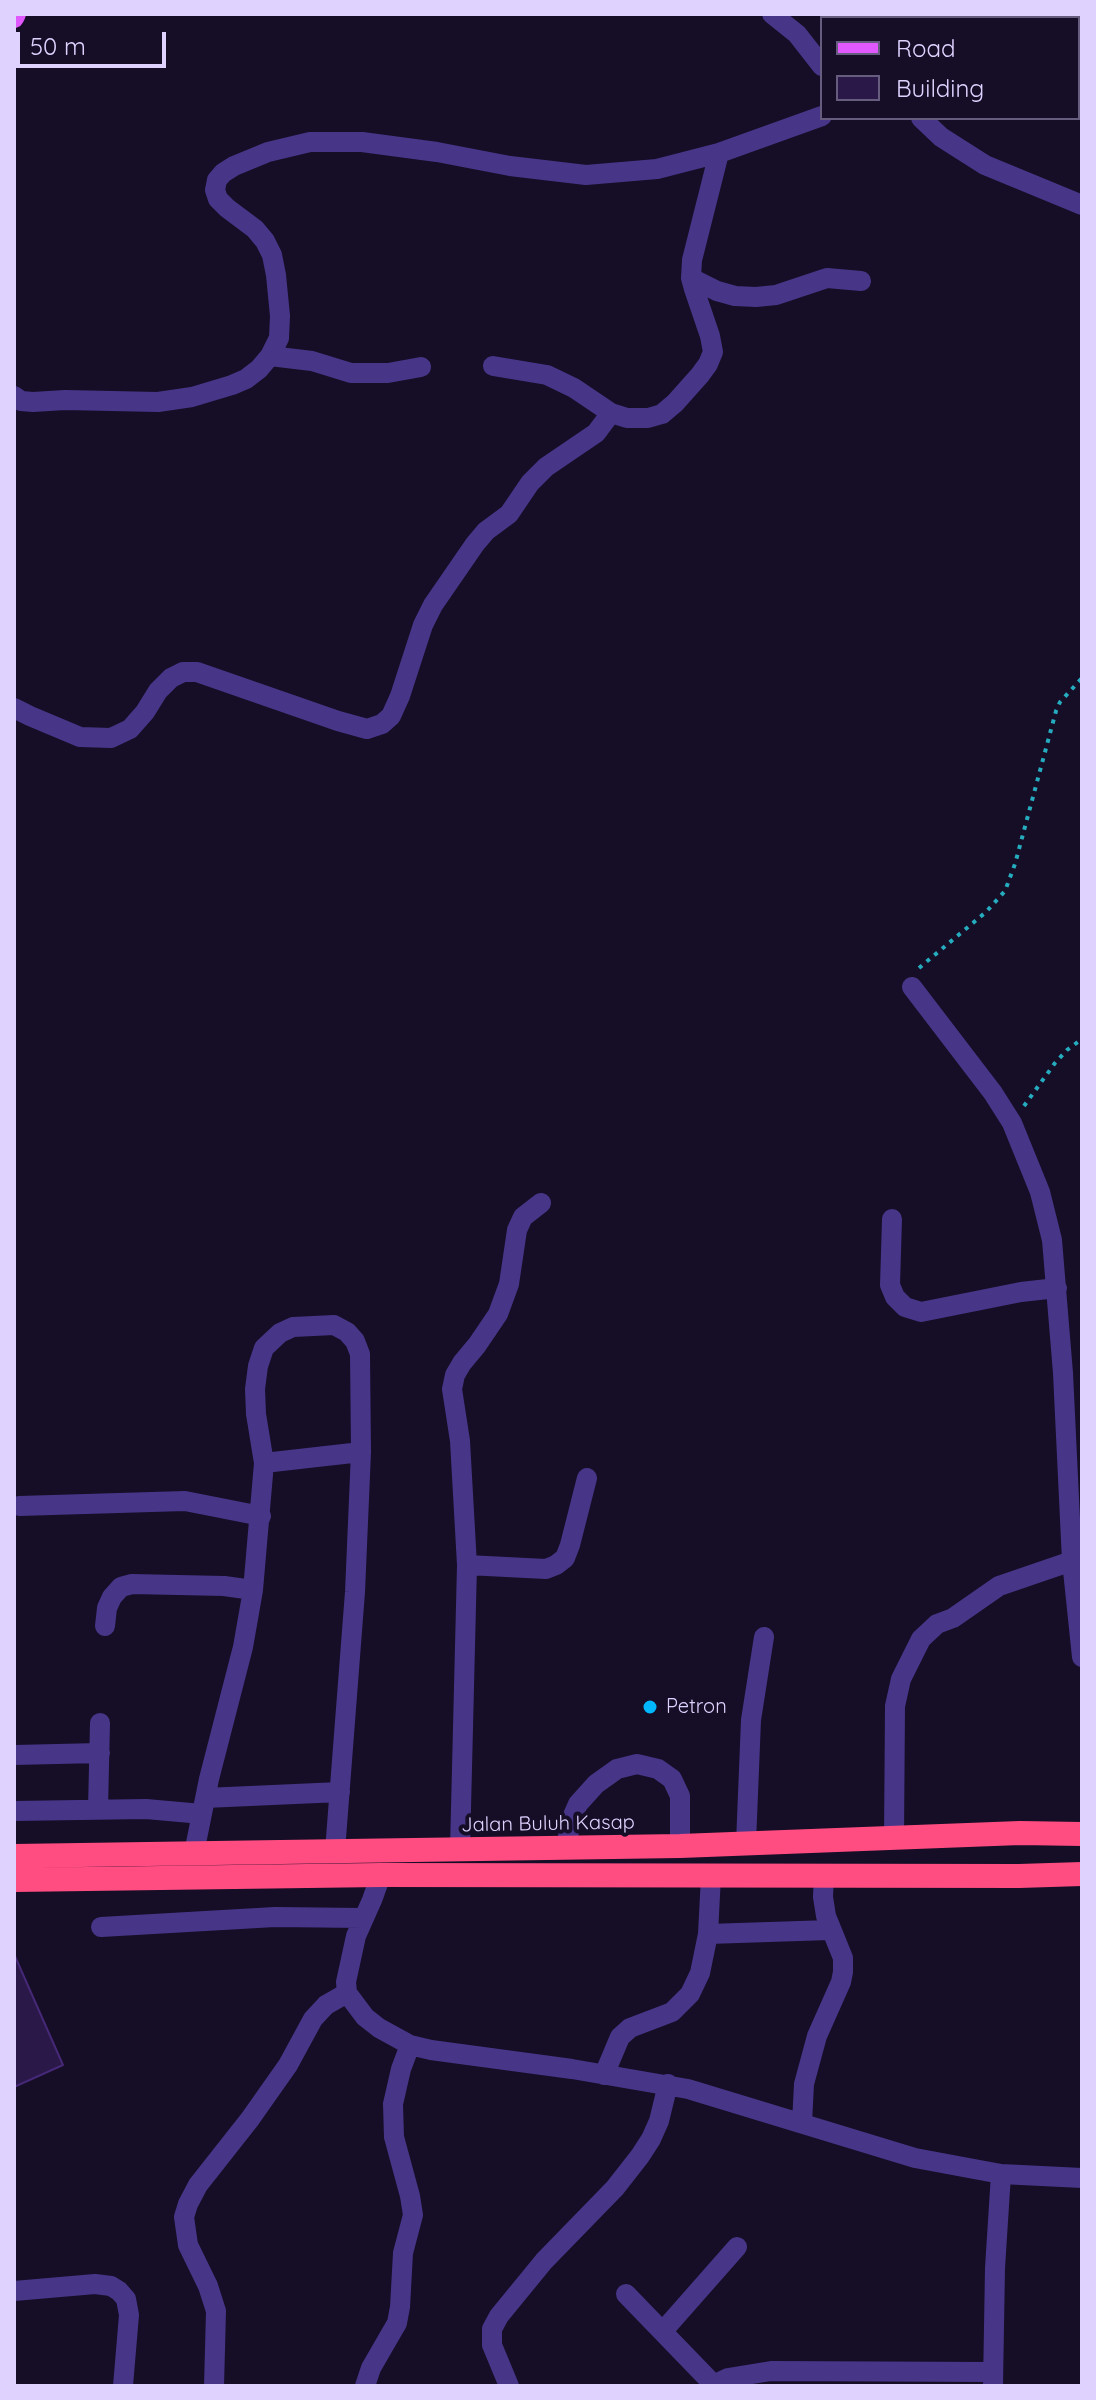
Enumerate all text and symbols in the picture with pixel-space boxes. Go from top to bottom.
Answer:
scale bar [20,16,170,66]
legend [820,16,1080,120]
text: 50 m [30,31,86,61]
text: Road [896,33,956,63]
text: Building [896,73,984,103]
place label: Petron [666,1695,727,1719]
marker: Petron [641,1698,659,1716]
street label: Jalan Buluh Kasap [461,1810,635,1838]

